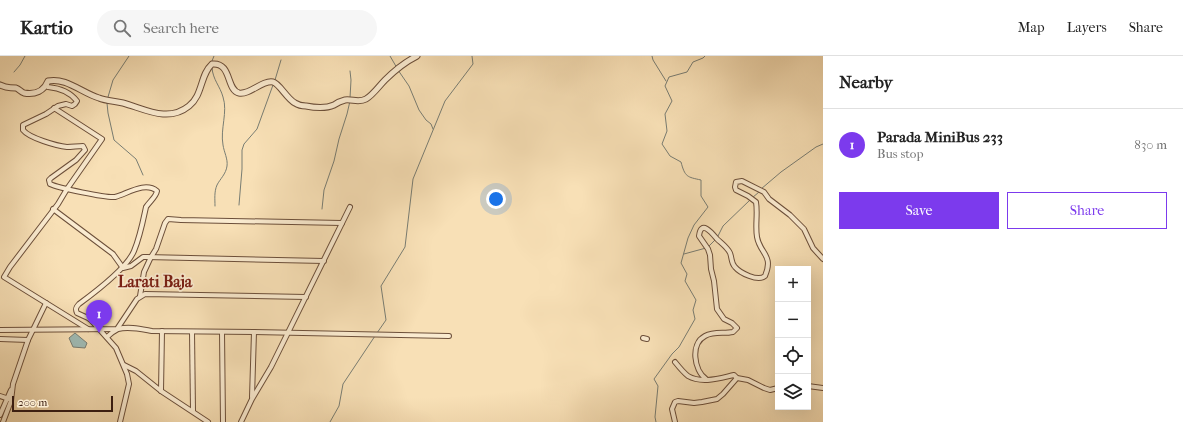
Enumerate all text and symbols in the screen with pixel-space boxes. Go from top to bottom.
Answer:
search box [97,10,377,46]
text: Kartio [20,17,73,39]
icon: search [111,17,133,39]
text: Search here [143,19,219,37]
text: Map [1018,19,1045,36]
text: Layers [1067,19,1107,36]
text: Share [1129,19,1163,36]
text: Nearby [839,72,893,92]
text: Parada MiniBus 233 [877,128,1003,146]
text: 1 [850,137,854,152]
text: 830 m [1134,137,1167,152]
text: Bus stop [877,146,923,161]
your location [486,189,506,209]
button: Save [839,192,999,229]
button: Share [1007,192,1167,229]
map controls [775,266,811,410]
button: + [775,266,811,302]
district label: Larati Baja [118,272,193,291]
pin: 1 [86,300,112,333]
button: − [775,302,811,338]
button: locate [775,338,811,374]
button: layers [775,374,811,410]
scale bar [12,394,113,413]
text: 200 m [18,396,47,409]

